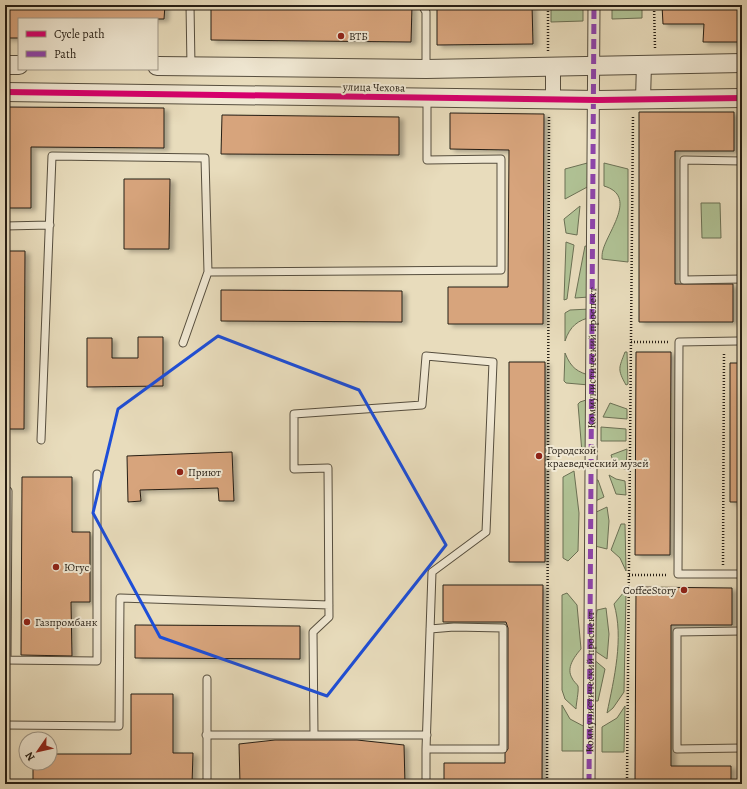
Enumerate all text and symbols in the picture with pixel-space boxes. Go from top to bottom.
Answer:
legend [18,18,158,70]
text: Cycle path [54,26,105,42]
place label: ВТБ [349,29,368,44]
marker: ВТБ [336,31,346,41]
text: Path [54,46,77,62]
street label: улица Чехова [342,79,406,96]
street label: Коммунистический проспект [584,287,600,429]
place label: Городской краеведческий музей [547,443,649,471]
marker: Городской краеведческий музей [534,451,544,461]
place label: Приют [188,465,221,480]
marker: Приют [175,467,185,477]
place label: Югус [64,560,89,575]
marker: Югус [51,562,61,572]
place label: CoffeeStory [623,583,676,598]
marker: CoffeeStory [679,585,689,595]
street label: Коммунистический проспект [582,611,598,753]
place label: Газпромбанк [35,615,98,630]
marker: Газпромбанк [22,617,32,627]
north arrow [18,731,58,771]
text: N [22,749,39,764]

